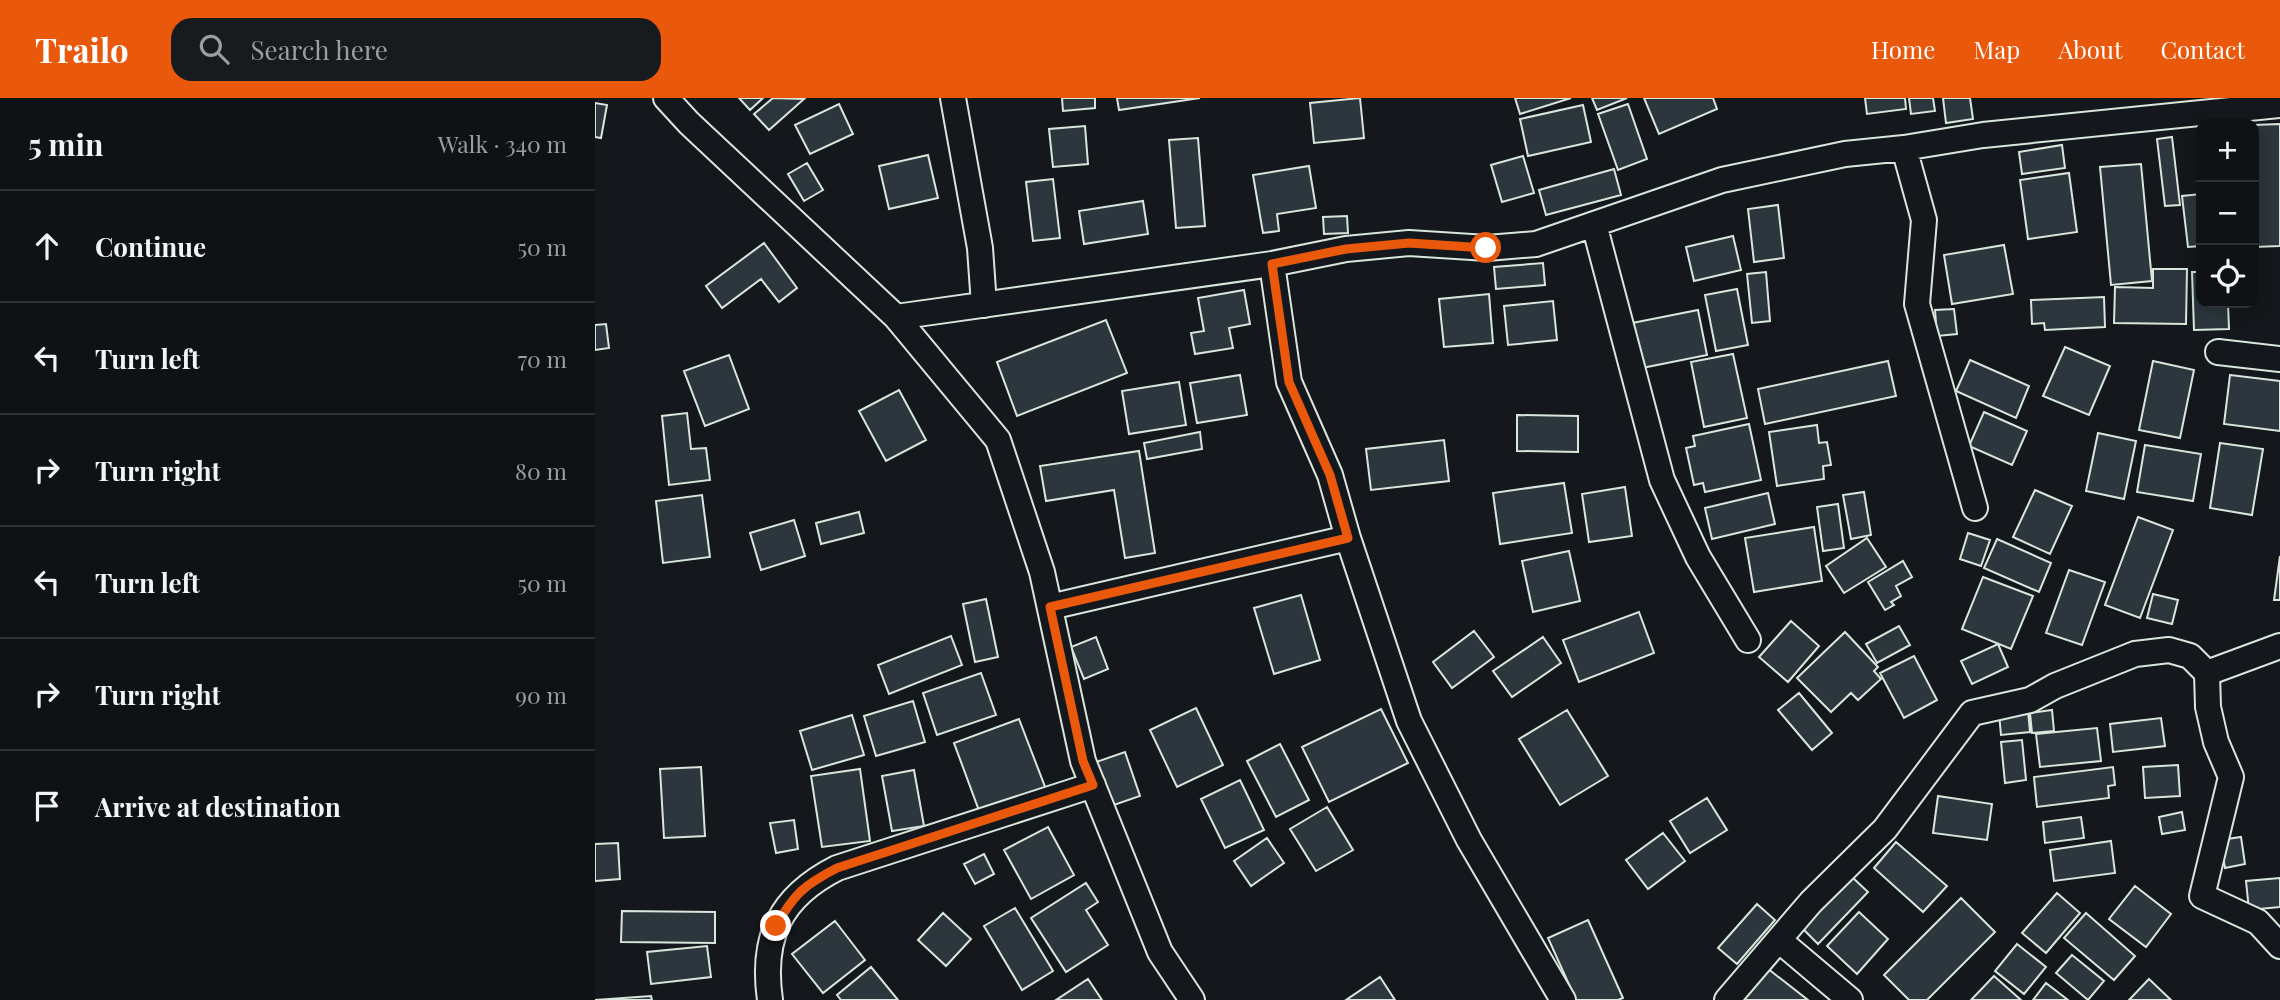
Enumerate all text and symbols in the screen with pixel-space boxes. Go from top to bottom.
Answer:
search box [171,18,661,81]
text: Trailo [35,27,129,71]
icon: search [195,30,233,68]
text: Search here [251,32,388,67]
text: Home [1871,33,1935,65]
text: Map [1973,33,2020,65]
text: About [2058,33,2122,65]
text: Contact [2160,33,2245,65]
map controls [2196,119,2259,308]
button: + [2196,119,2259,182]
text: 5 min [28,124,103,164]
text: Walk · 340 m [438,128,567,159]
button: − [2196,182,2259,245]
icon: ahead [28,227,66,265]
text: Continue [95,229,206,264]
text: 50 m [518,231,567,262]
route start [1470,232,1501,263]
button: locate [2196,245,2259,308]
icon: left [28,339,66,377]
text: Turn left [95,341,200,376]
text: 70 m [518,343,567,374]
icon: right [28,451,66,489]
text: Turn right [95,453,221,488]
text: 80 m [515,455,567,486]
icon: left [28,563,66,601]
text: Turn left [95,565,200,600]
text: 50 m [518,567,567,598]
icon: right [28,675,66,713]
text: Turn right [95,677,221,712]
text: 90 m [515,679,567,710]
icon: arrive [28,787,66,825]
text: Arrive at destination [95,789,341,824]
route end [760,910,791,941]

